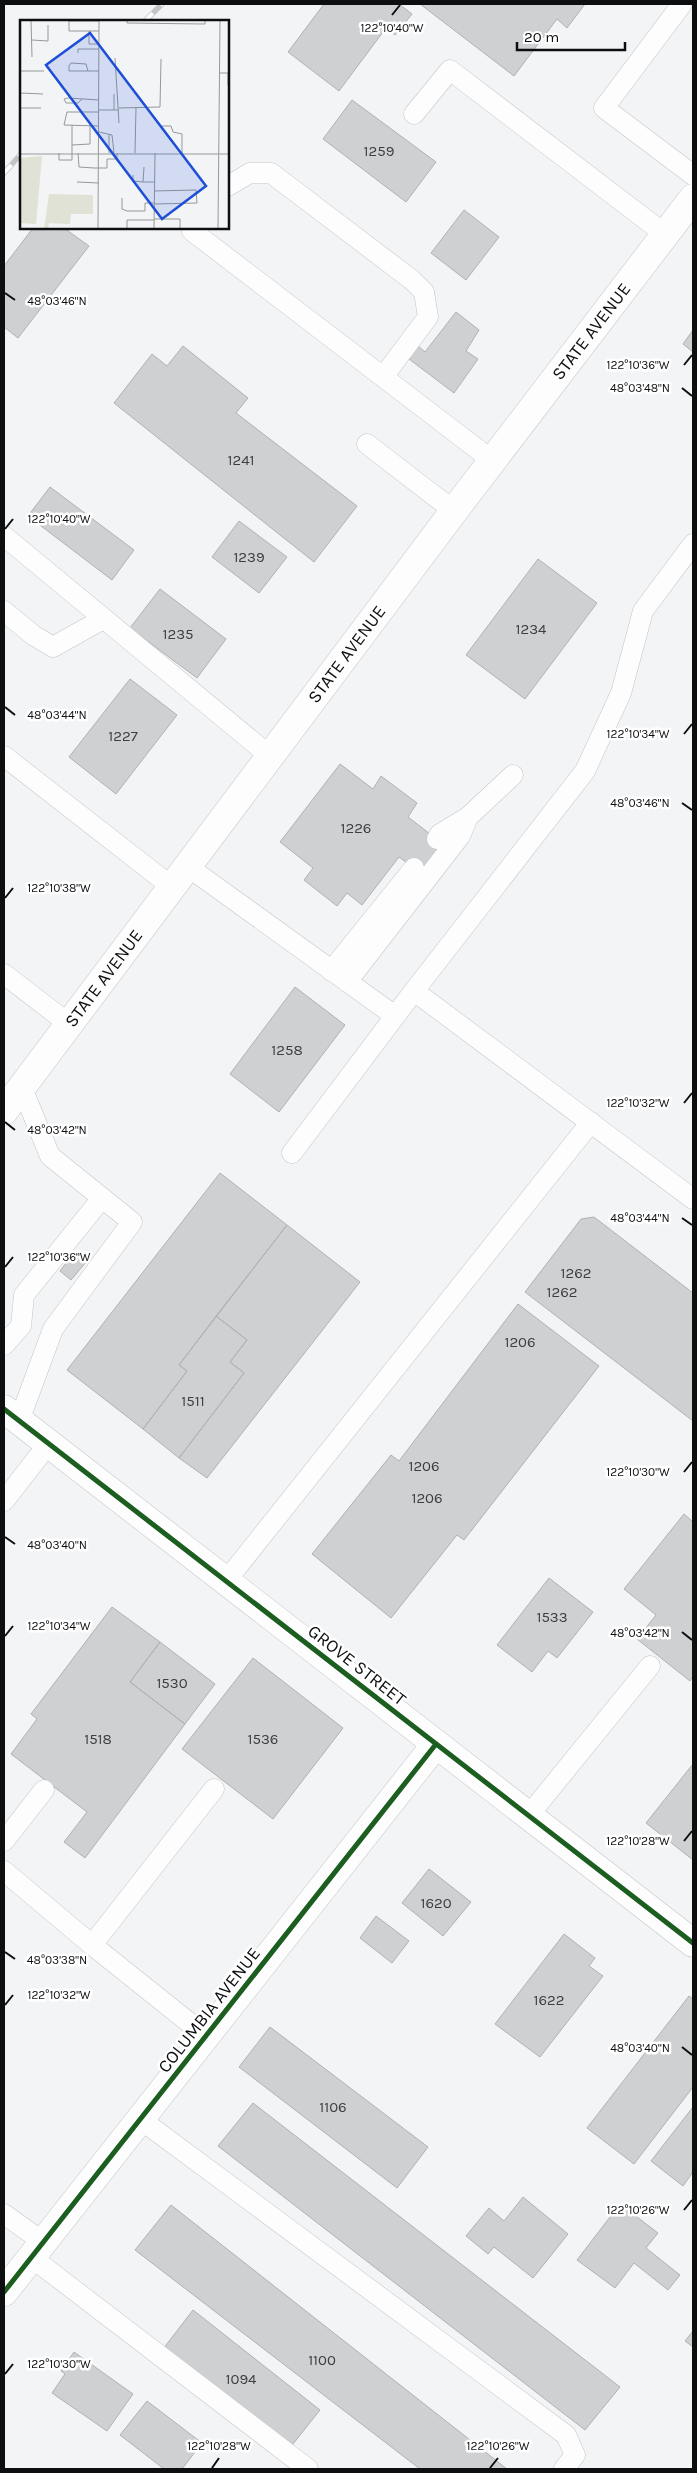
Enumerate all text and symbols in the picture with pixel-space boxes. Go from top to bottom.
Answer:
inset map [20,20,229,229]
scale bar [517,20,624,52]
text: 122°10'40"W [361,21,424,35]
text: 20 m [524,28,559,46]
house number: 1259 [364,142,394,160]
street label: STATE AVENUE [547,278,635,384]
text: 48°03'46"N [27,294,87,308]
text: 122°10'36"W [606,358,670,372]
text: 48°03'48"N [610,381,670,395]
house number: 1241 [228,451,255,469]
text: 122°10'40"W [28,512,91,526]
house number: 1239 [233,548,265,566]
street label: STATE AVENUE [303,601,390,707]
house number: 1234 [516,620,547,638]
house number: 1235 [163,625,193,643]
text: 48°03'44"N [27,708,87,722]
house number: 1227 [108,727,138,745]
text: 122°10'34"W [607,727,670,741]
text: 48°03'46"N [610,796,670,810]
house number: 1226 [341,819,371,837]
text: 122°10'38"W [27,881,91,895]
street label: STATE AVENUE [60,925,147,1031]
house number: 1258 [271,1041,303,1059]
text: 122°10'32"W [606,1096,670,1110]
text: 48°03'42"N [27,1123,87,1137]
text: 48°03'44"N [610,1211,670,1225]
text: 122°10'36"W [27,1250,91,1264]
house number: 1262 [561,1264,591,1282]
house number: 1262 [547,1283,577,1301]
house number: 1206 [504,1333,536,1351]
house number: 1511 [181,1392,205,1410]
house number: 1206 [408,1457,440,1475]
text: 122°10'30"W [606,1465,670,1479]
house number: 1206 [411,1489,443,1507]
text: 48°03'40"N [27,1538,87,1552]
house number: 1533 [536,1608,568,1626]
text: 122°10'34"W [28,1619,91,1633]
street label: GROVE STREET [303,1620,411,1710]
text: 48°03'42"N [610,1626,670,1640]
house number: 1530 [156,1674,188,1692]
house number: 1518 [84,1730,112,1748]
house number: 1536 [248,1730,278,1748]
text: 122°10'28"W [606,1834,670,1848]
house number: 1620 [420,1894,452,1912]
street label: COLUMBIA AVENUE [153,1943,265,2077]
text: 48°03'38"N [27,1953,87,1967]
text: 122°10'32"W [27,1988,91,2002]
house number: 1622 [534,1991,564,2009]
text: 48°03'40"N [610,2041,670,2055]
house number: 1106 [319,2098,347,2116]
text: 122°10'26"W [607,2203,670,2217]
house number: 1100 [308,2351,336,2369]
text: 122°10'30"W [27,2357,91,2371]
house number: 1094 [226,2370,257,2388]
text: 122°10'28"W [187,2439,251,2453]
text: 122°10'26"W [467,2439,530,2453]

